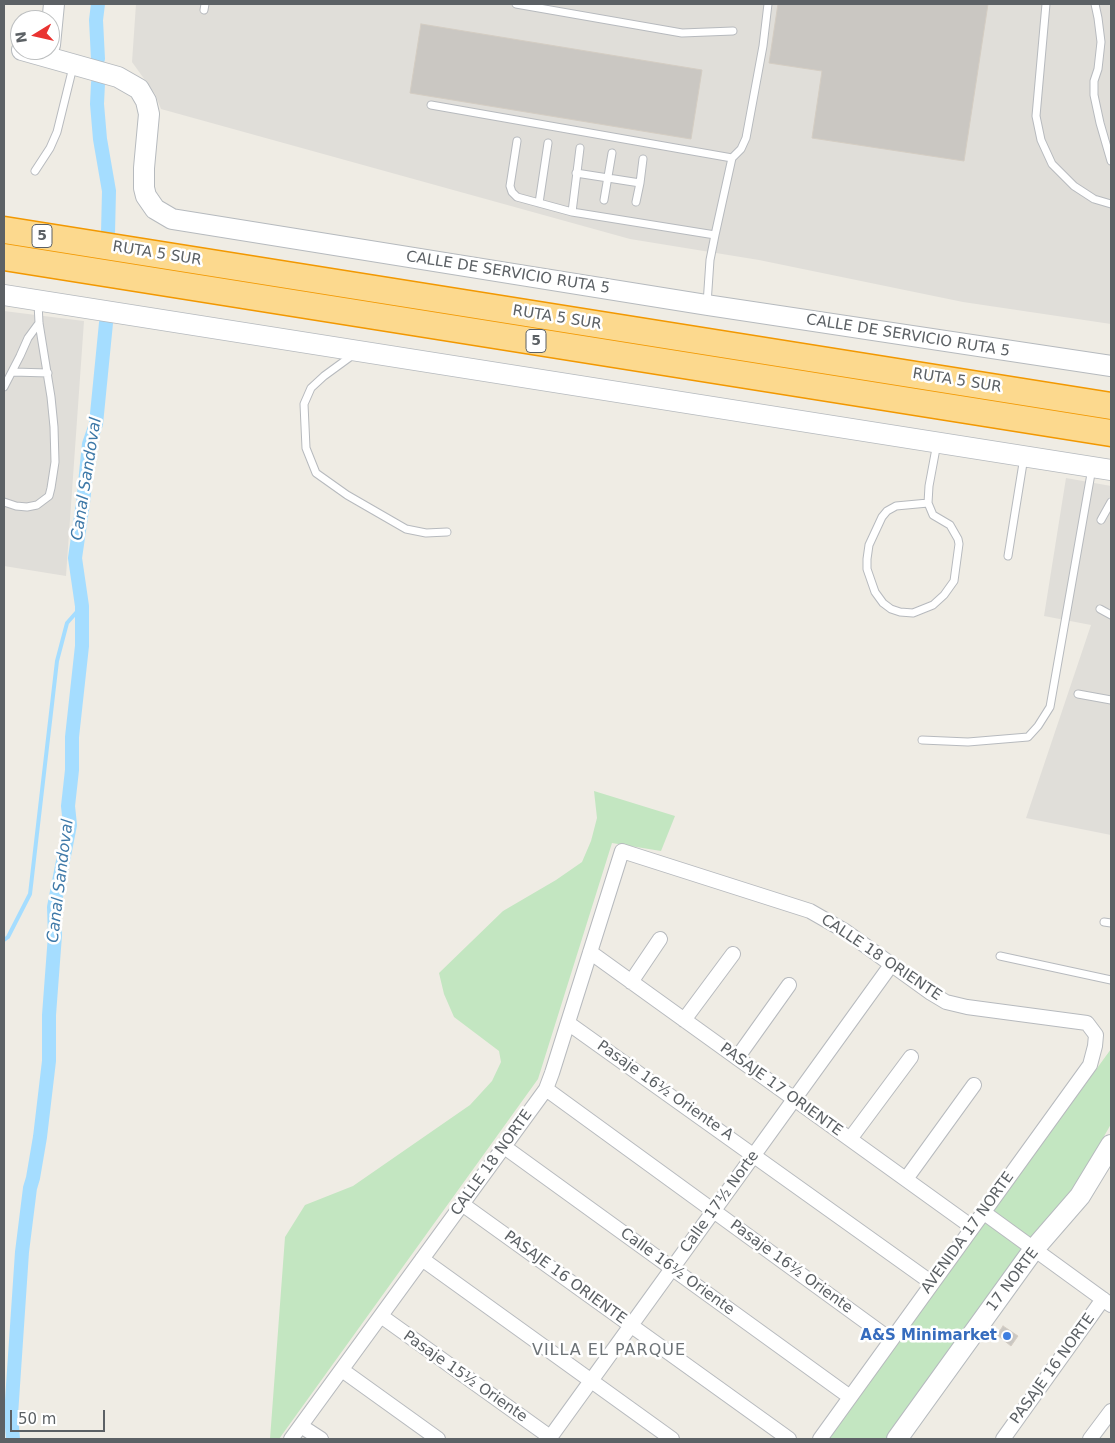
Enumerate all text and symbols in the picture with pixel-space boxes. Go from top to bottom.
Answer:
north arrow [10,10,60,60]
text: N [12,30,30,44]
road number: 5 [32,225,52,248]
street label: RUTA 5 SUR [111,238,203,270]
street label: CALLE DE SERVICIO RUTA 5 [405,248,611,298]
street label: RUTA 5 SUR [511,302,603,334]
street label: CALLE DE SERVICIO RUTA 5 [805,311,1011,361]
road number: 5 [526,330,546,352]
street label: RUTA 5 SUR [911,365,1003,397]
water label: Canal Sandoval [68,416,106,542]
water label: Canal Sandoval [44,818,78,944]
street label: CALLE 18 ORIENTE [817,911,945,1005]
street label: Pasaje 16½ Oriente A [593,1037,737,1145]
street label: PASAJE 17 ORIENTE [716,1040,846,1140]
street label: CALLE 18 NORTE [448,1107,536,1219]
street label: Calle 17½ Norte [677,1147,763,1257]
street label: AVENIDA 17 NORTE [918,1169,1018,1297]
street label: Pasaje 16½ Oriente [726,1216,856,1318]
street label: Calle 16½ Oriente [617,1225,737,1319]
street label: PASAJE 16 ORIENTE [500,1228,630,1328]
street label: 17 NORTE [983,1245,1043,1315]
street label: PASAJE 16 NORTE [1007,1310,1099,1428]
street label: Pasaje 15½ Oriente [400,1327,530,1427]
place label: A&S Minimarket [860,1327,997,1345]
marker: A&S Minimarket [1001,1330,1013,1342]
district label: VILLA EL PARQUE [530,1341,688,1361]
scale bar [12,1400,108,1432]
text: 50 m [18,1410,56,1428]

